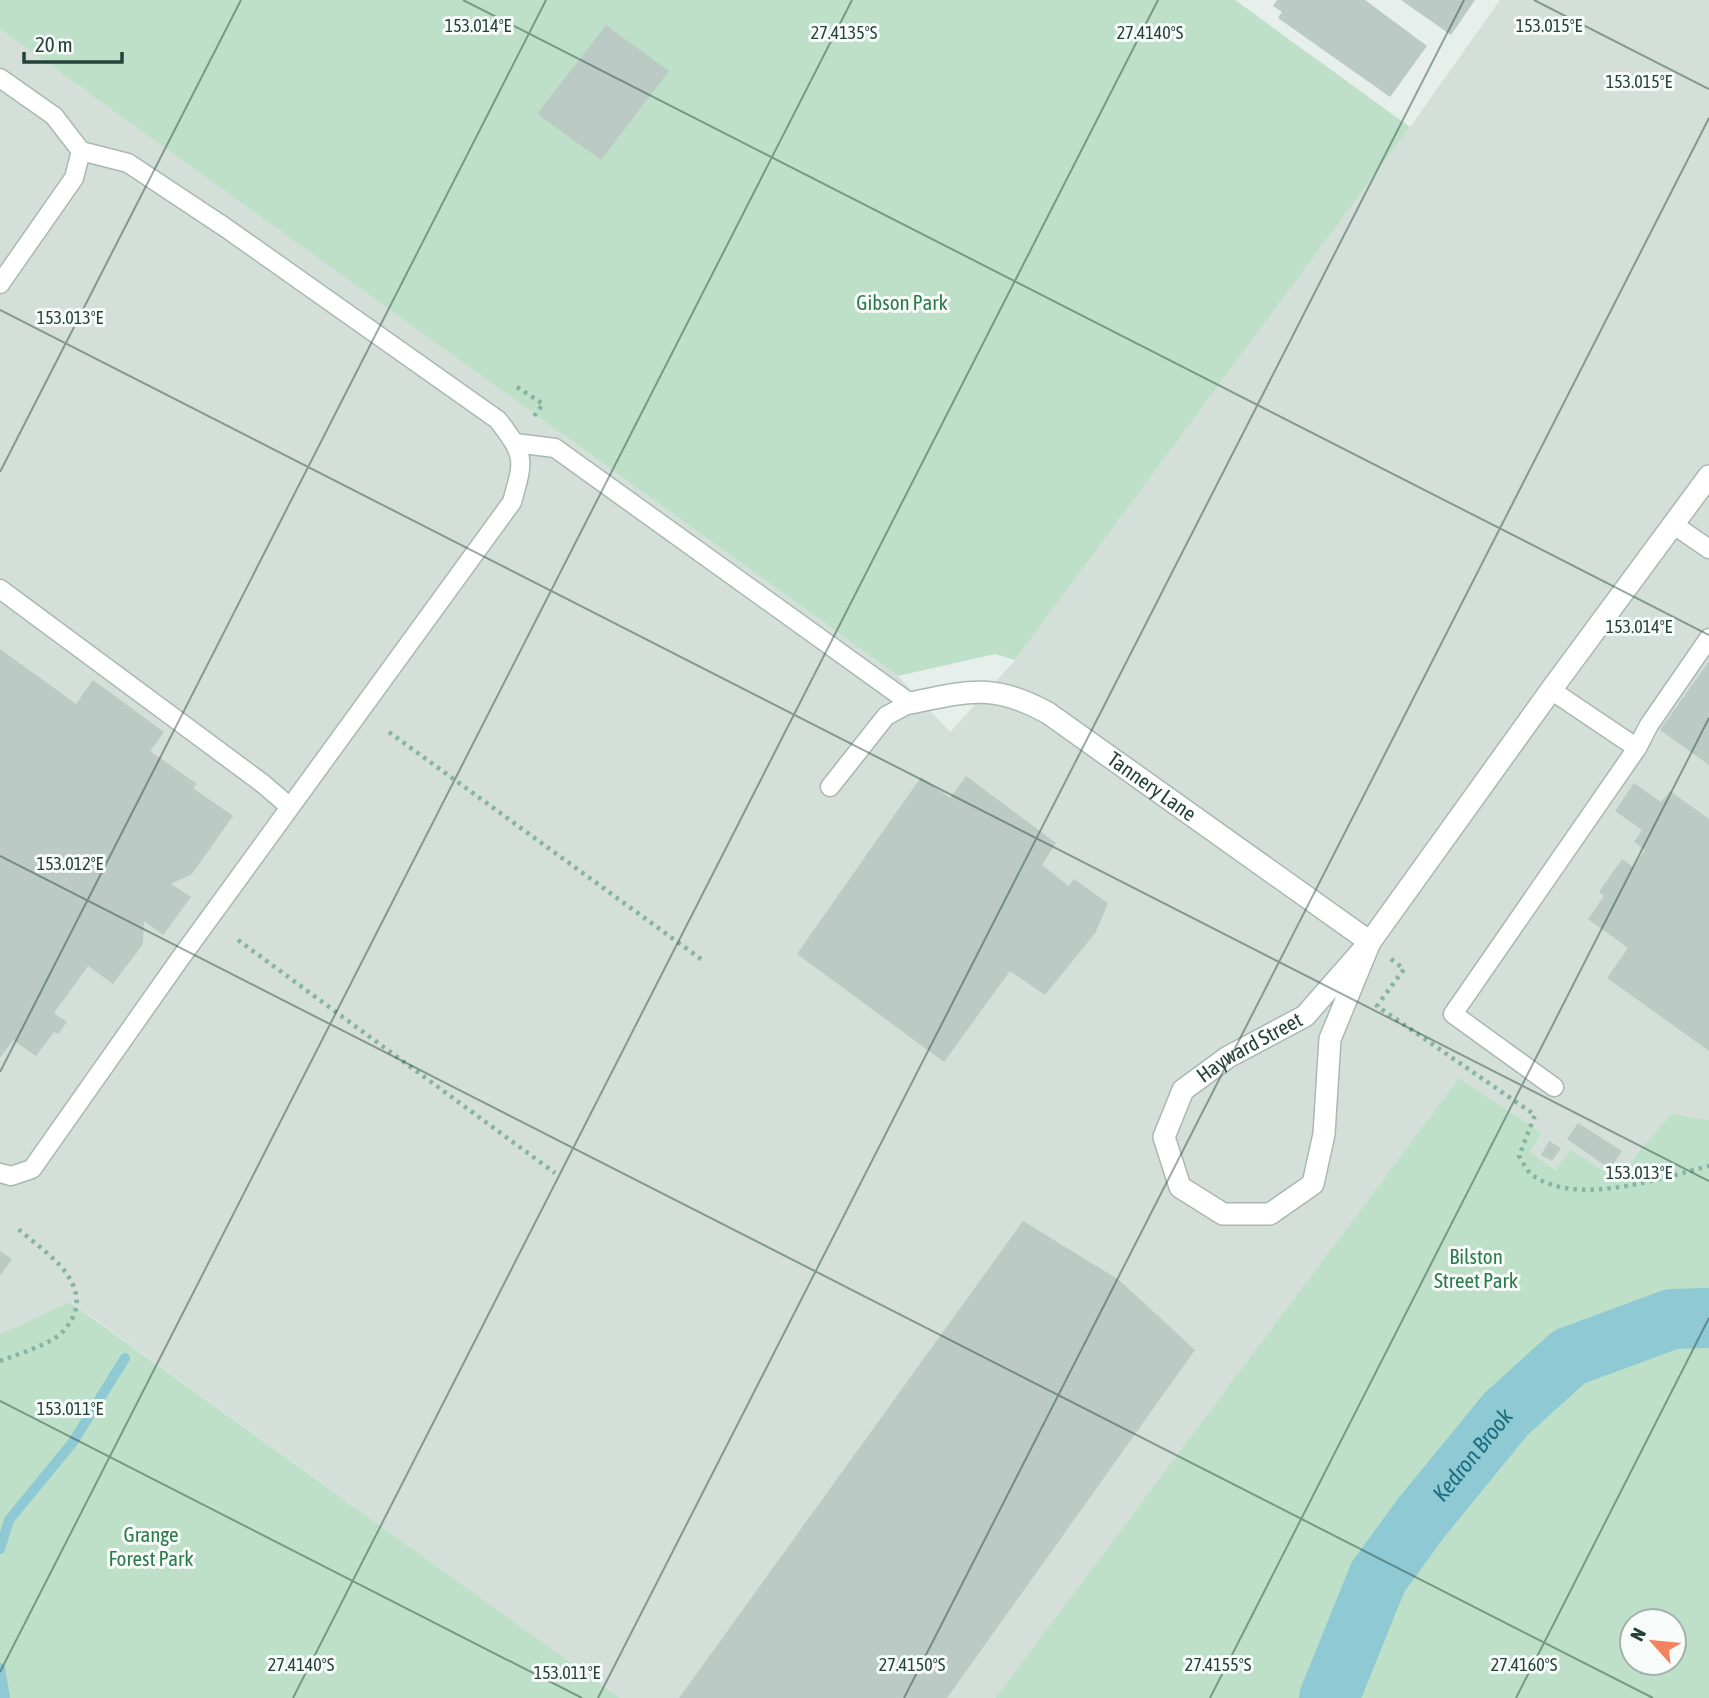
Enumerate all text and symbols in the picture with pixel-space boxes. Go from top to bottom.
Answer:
text: 153.014°E [445,15,512,36]
text: 153.015°E [1516,15,1583,36]
scale bar [24,21,122,65]
text: 27.4135°S [811,22,878,43]
text: 27.4140°S [1117,22,1184,43]
text: 20 m [35,32,73,56]
text: 153.015°E [1606,71,1673,92]
park label: Gibson Park [856,290,948,314]
text: 153.013°E [37,307,104,328]
text: 153.014°E [1606,616,1673,637]
street label: Tannery Lane [1103,746,1201,825]
text: 153.012°E [37,853,104,874]
street label: Hayward Street [1192,1007,1306,1087]
text: 153.013°E [1606,1162,1673,1183]
park label: Bilston Street Park [1434,1244,1518,1292]
text: 153.011°E [37,1398,104,1419]
water label: Kedron Brook [1427,1403,1519,1506]
park label: Grange Forest Park [108,1522,194,1570]
north arrow [1618,1607,1688,1677]
text: N [1626,1624,1650,1644]
text: 27.4140°S [268,1654,335,1675]
text: 27.4150°S [879,1654,946,1675]
text: 27.4155°S [1185,1654,1252,1675]
text: 27.4160°S [1491,1654,1558,1675]
text: 153.011°E [534,1662,601,1683]

